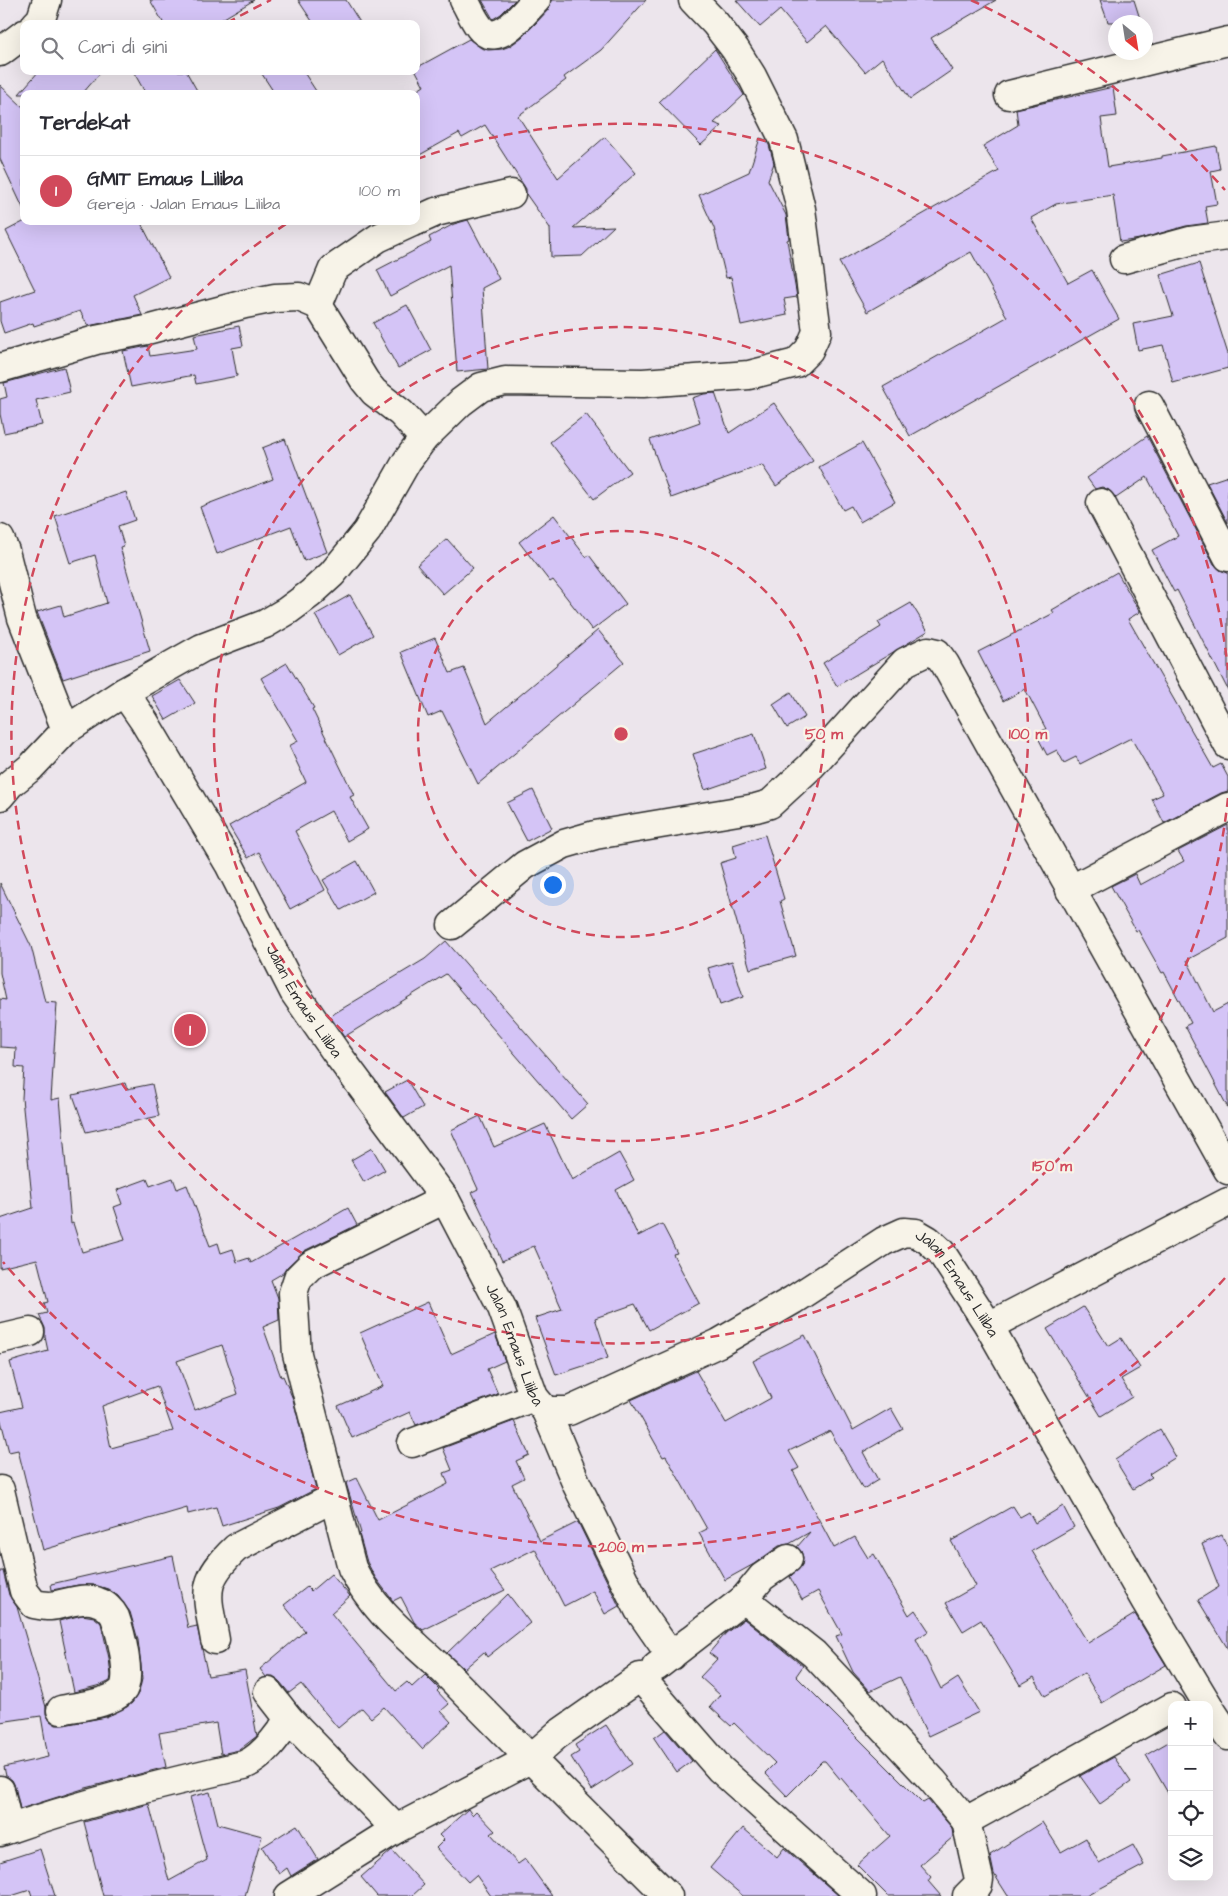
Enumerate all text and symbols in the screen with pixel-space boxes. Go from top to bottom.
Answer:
north arrow [1108,15,1153,60]
search box [20,20,420,75]
icon: search [38,34,66,62]
text: Cari di sini [78,34,167,61]
text: Terdekat [40,108,130,137]
text: GMIT Emaus Liliba [87,166,243,193]
text: 1 [55,180,57,202]
text: 100 m [359,180,400,202]
text: Gereja · Jalan Emaus Liliba [87,193,280,215]
text: 50 m [805,724,843,745]
text: 100 m [1009,724,1048,745]
centre of rings [612,725,630,743]
your location [540,872,566,898]
street label: Jalan Emaus Liliba [261,941,347,1062]
pin: 1 [174,1011,206,1049]
text: 150 m [1032,1156,1072,1177]
street label: Jalan Emaus Liliba [911,1224,1004,1341]
street label: Jalan Emaus Liliba [480,1280,548,1411]
text: 200 m [597,1537,644,1558]
map controls [1168,1701,1213,1881]
button: + [1168,1701,1213,1746]
button: − [1168,1746,1213,1791]
button: locate [1168,1791,1213,1836]
button: layers [1168,1836,1213,1881]

